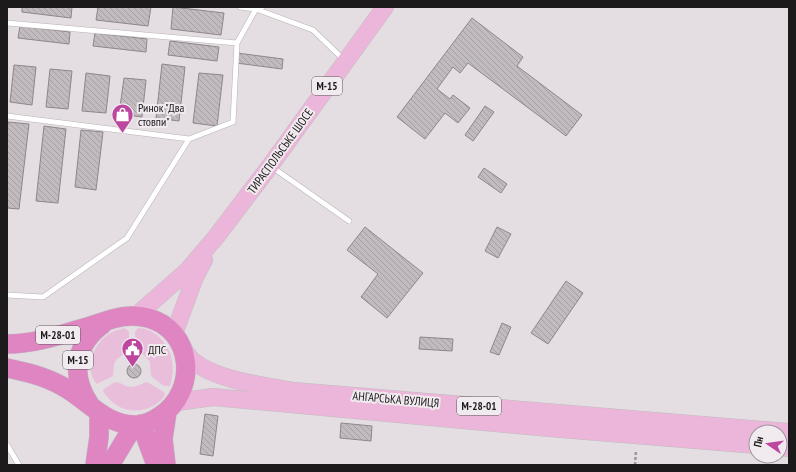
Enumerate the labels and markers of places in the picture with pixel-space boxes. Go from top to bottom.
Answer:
place label: Ринок "Два стовпи" [138,100,184,129]
shop icon: Ринок "Два стовпи" [110,101,136,134]
public building icon: ДПС [119,336,145,369]
place label: ДПС [148,342,167,357]

